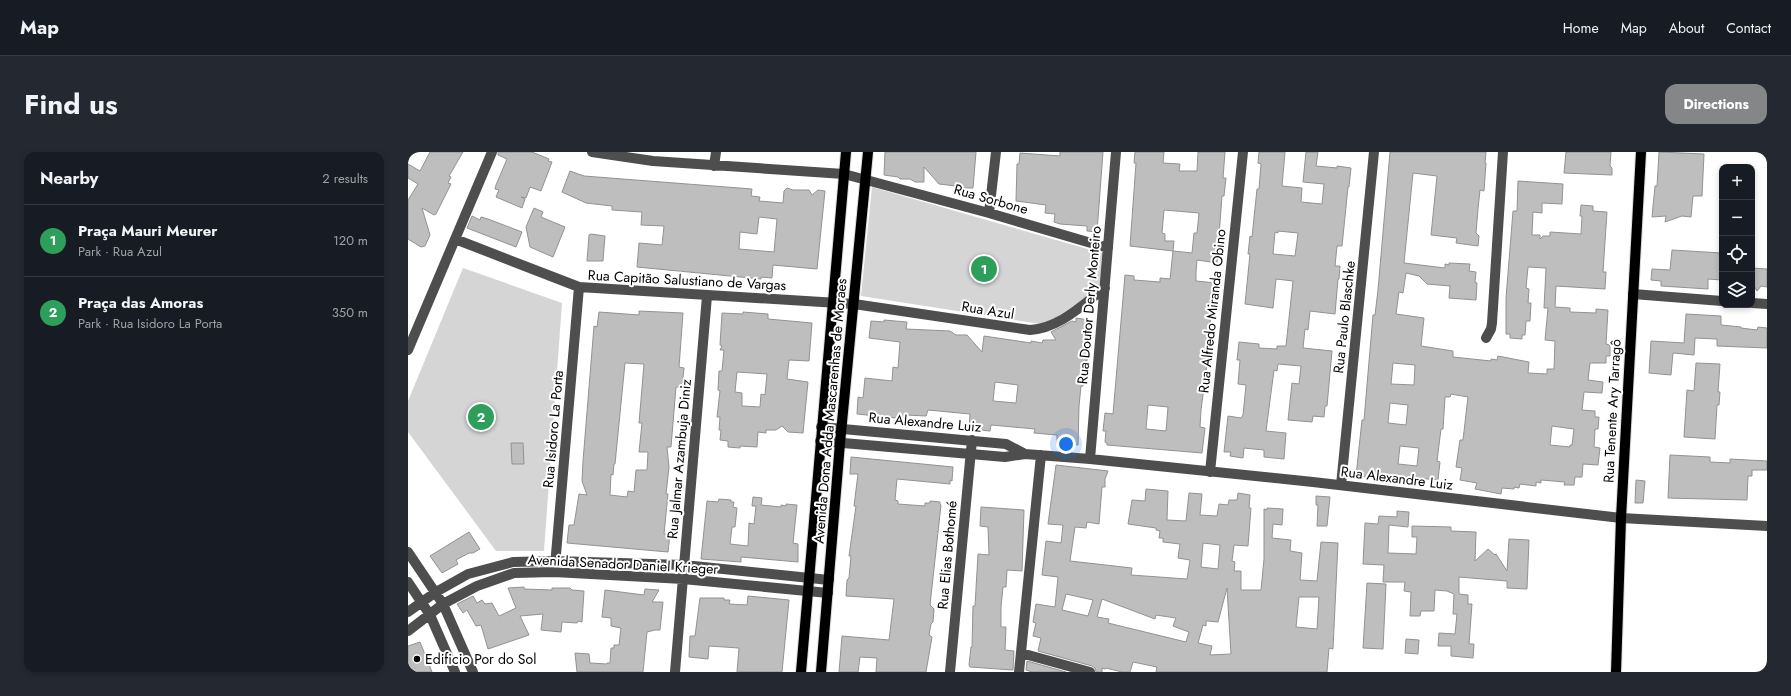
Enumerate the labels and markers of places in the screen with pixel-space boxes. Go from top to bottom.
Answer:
pin: 1 [971,254,997,284]
pin: 2 [468,402,494,432]
place label: Edificio Por do Sol [425,649,536,669]
marker: Edificio Por do Sol [412,654,422,664]

